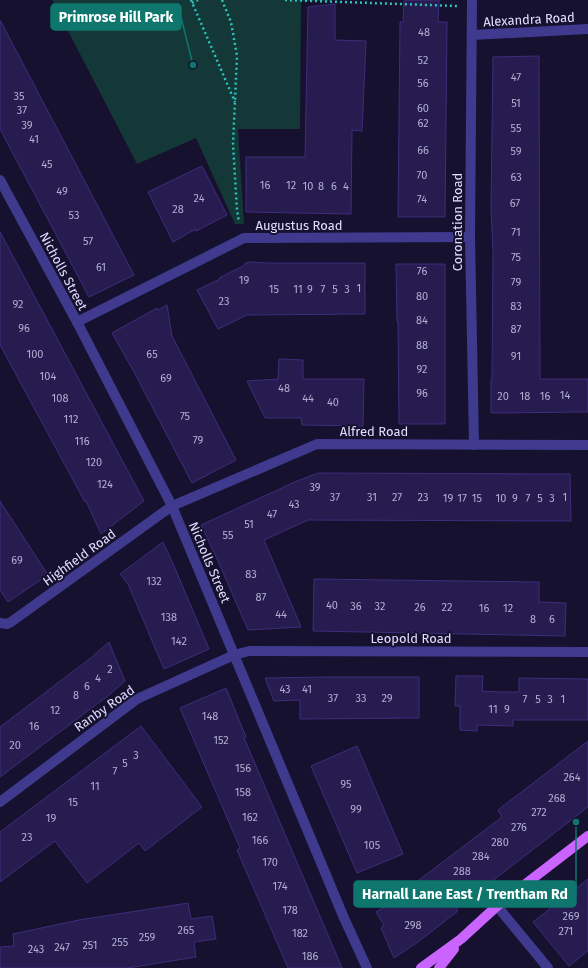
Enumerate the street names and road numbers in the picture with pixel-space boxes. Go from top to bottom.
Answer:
street label: Alexandra Road [483,10,575,29]
street label: Coronation Road [450,173,465,271]
street label: Augustus Road [255,218,343,233]
street label: Nicholls Street [37,230,91,313]
street label: Alfred Road [340,424,408,439]
street label: Nicholls Street [186,520,233,605]
street label: Highfield Road [40,526,119,589]
street label: Leopold Road [370,631,452,646]
street label: Ranby Road [71,682,137,735]

